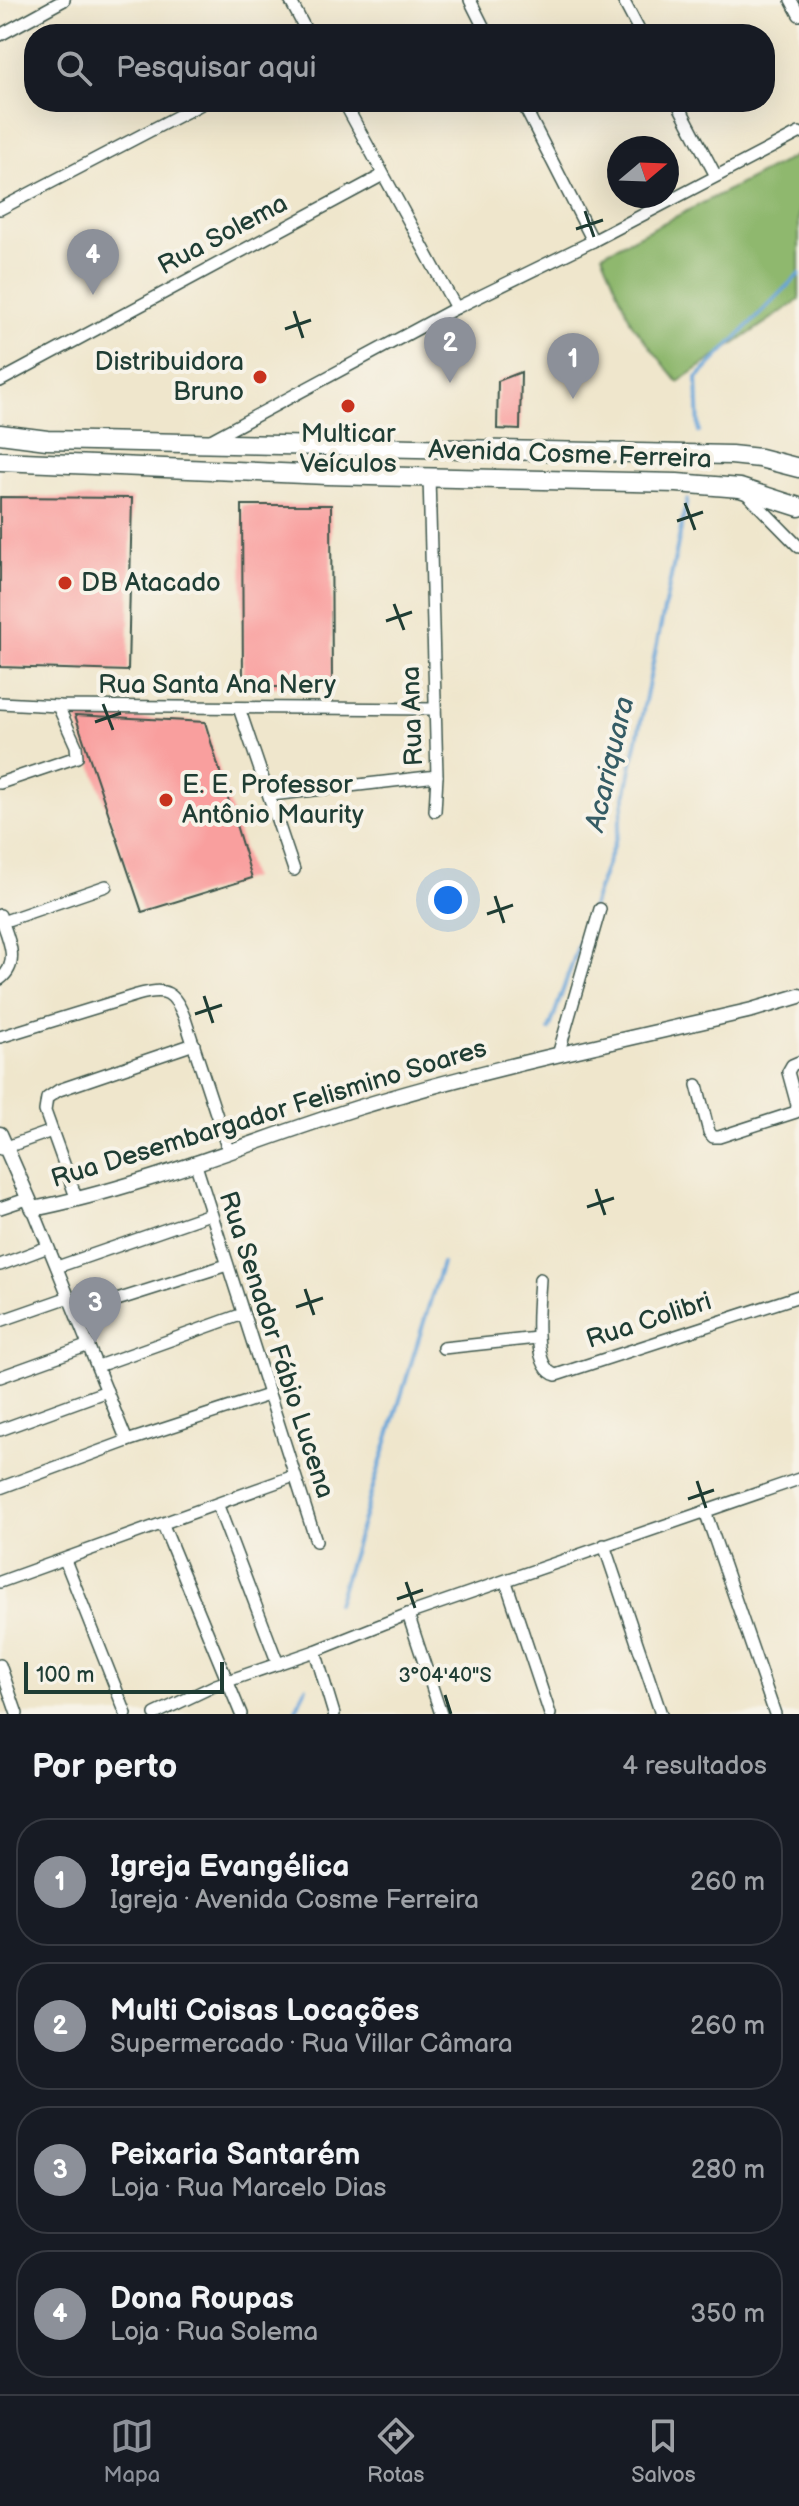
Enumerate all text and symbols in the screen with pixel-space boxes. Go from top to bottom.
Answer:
search box [24,24,775,112]
icon: search [52,46,96,90]
text: Pesquisar aqui [116,50,317,86]
north arrow [607,136,679,208]
street label: Rua Solema [153,188,293,282]
pin: 4 [67,229,119,295]
pin: 2 [424,317,476,383]
pin: 1 [547,333,599,399]
place label: Distribuidora Bruno [94,347,244,408]
marker: Distribuidora Bruno [251,368,269,386]
marker: Multicar Veículos [339,397,357,415]
place label: Multicar Veículos [299,419,397,480]
street label: Avenida Cosme Ferreira [428,435,712,475]
place label: DB Atacado [81,568,221,599]
marker: DB Atacado [56,574,74,592]
street label: Rua Ana [396,665,430,767]
street label: Rua Santa Ana Nery [98,670,336,701]
water label: Acariquara [578,693,642,837]
place label: E. E. Professor Antônio Maurity [182,770,364,831]
marker: E. E. Professor Antônio Maurity [157,791,175,809]
your location [428,880,468,920]
street label: Rua Desembargador Felismino Soares [48,1033,491,1195]
street label: Rua Senador Fábio Lucena [212,1188,340,1502]
pin: 3 [69,1277,121,1343]
street label: Rua Colibri [582,1286,716,1356]
scale bar [24,1658,224,1694]
text: 100 m [36,1662,95,1689]
text: 3°04'40"S [398,1664,492,1688]
text: Por perto [32,1746,177,1787]
text: 4 resultados [622,1751,767,1782]
text: Igreja Evangélica [110,1849,350,1885]
text: 1 [55,1867,65,1898]
text: 260 m [690,1867,765,1898]
text: Igreja · Avenida Cosme Ferreira [110,1885,479,1916]
text: Multi Coisas Locações [110,1993,419,2029]
text: 2 [52,2011,68,2042]
text: 260 m [690,2011,765,2042]
text: Supermercado · Rua Villar Câmara [110,2029,513,2060]
text: Peixaria Santarém [110,2137,360,2173]
text: 3 [52,2155,68,2186]
text: 280 m [691,2155,765,2186]
text: Loja · Rua Marcelo Dias [110,2173,386,2204]
text: Dona Roupas [110,2281,294,2317]
text: 4 [52,2299,68,2330]
text: 350 m [690,2299,765,2330]
text: Loja · Rua Solema [110,2317,318,2348]
tab: Mapa [103,2414,160,2489]
tab: Rotas [367,2414,424,2489]
tab: Salvos [631,2414,696,2489]

